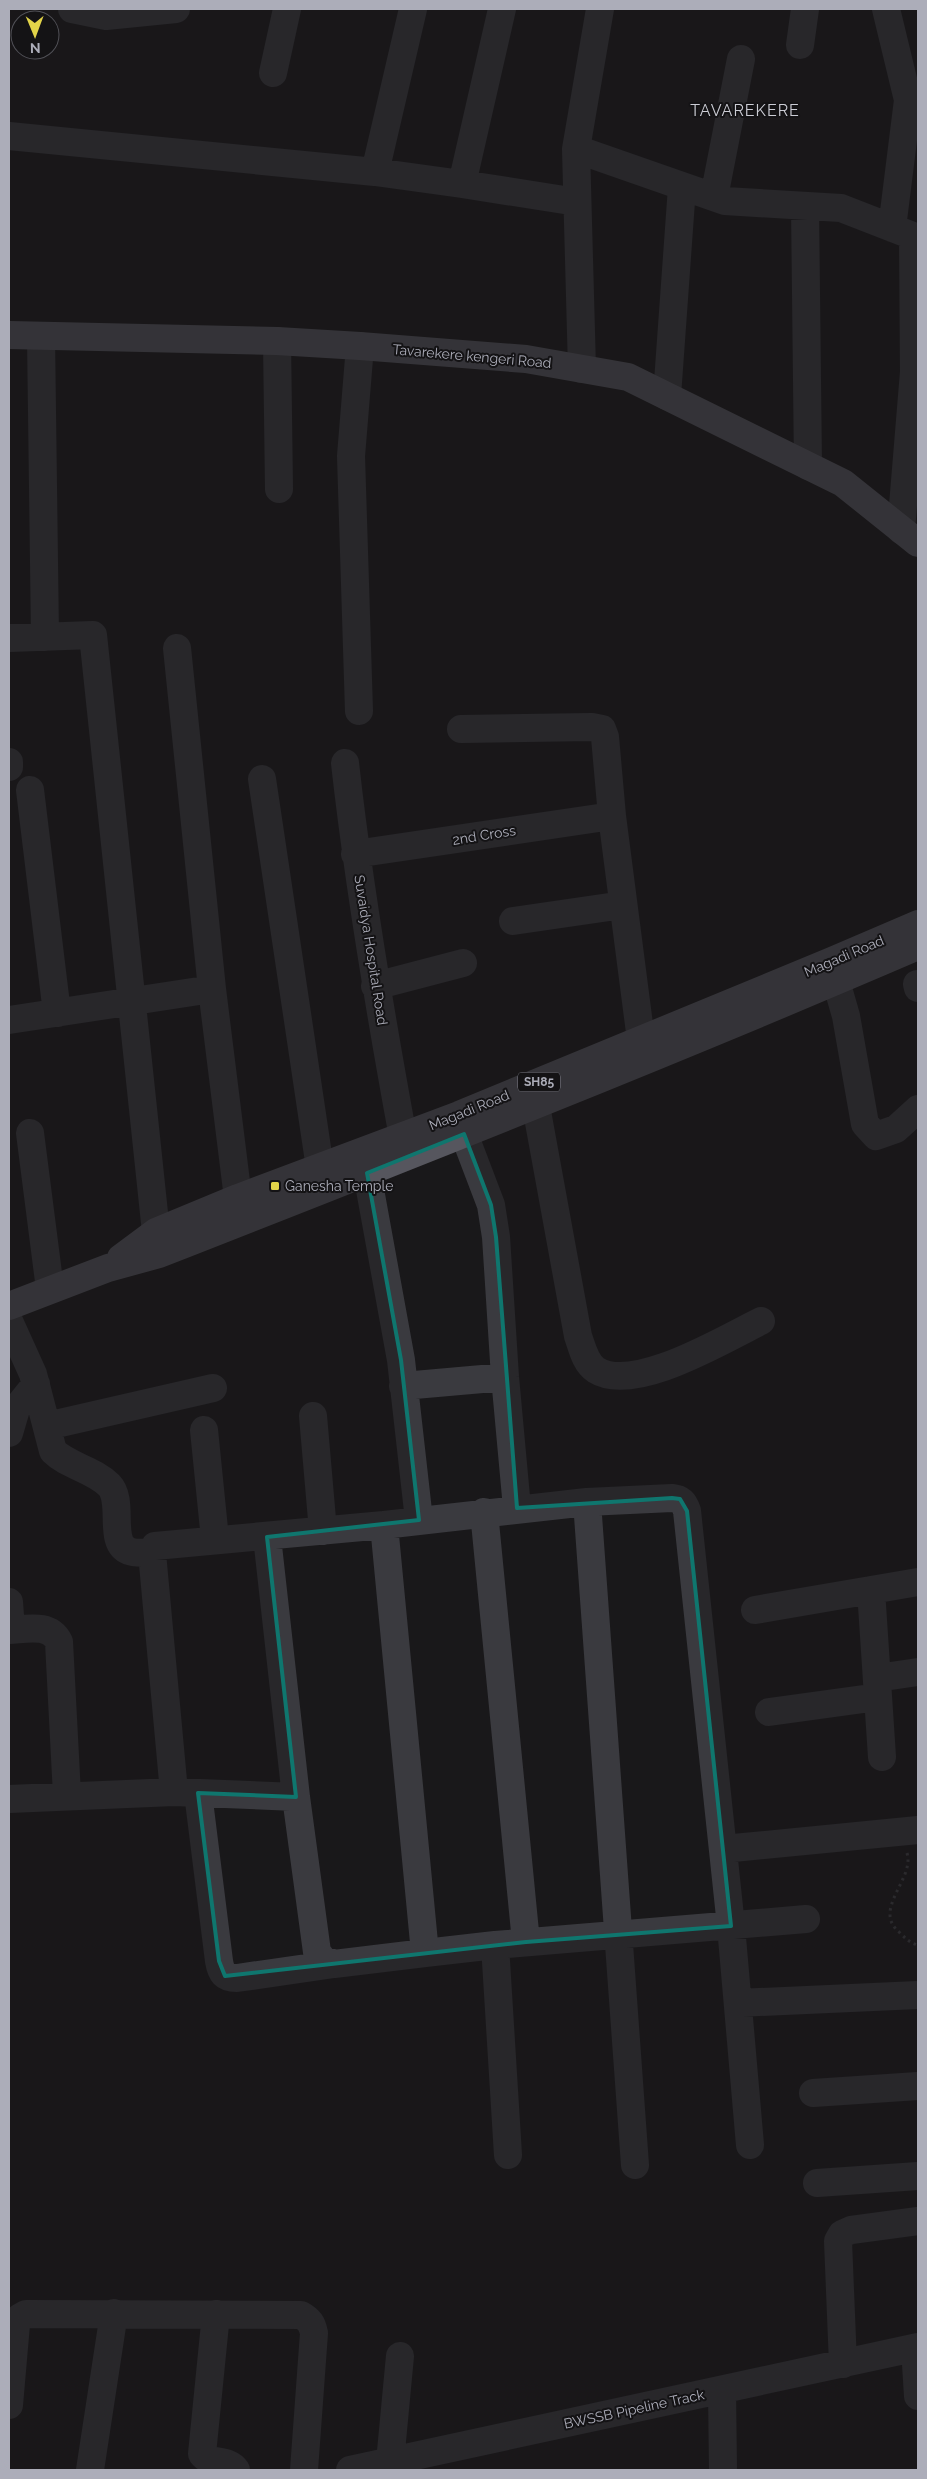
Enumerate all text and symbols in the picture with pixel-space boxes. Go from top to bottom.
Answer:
north arrow [10,10,60,60]
text: N [30,40,41,56]
district label: TAVAREKERE [690,101,800,120]
street label: Tavarekere kengeri Road [392,341,552,371]
street label: 2nd Cross [451,822,517,848]
street label: Suvaidya Hospital Road [351,874,391,1026]
street label: Magadi Road [802,932,886,980]
road number: SH85 [518,1072,560,1092]
street label: Magadi Road [427,1087,511,1133]
place label: Ganesha Temple [285,1178,393,1194]
marker: Ganesha Temple [269,1180,281,1192]
street label: BWSSB Pipeline Track [562,2386,706,2432]

